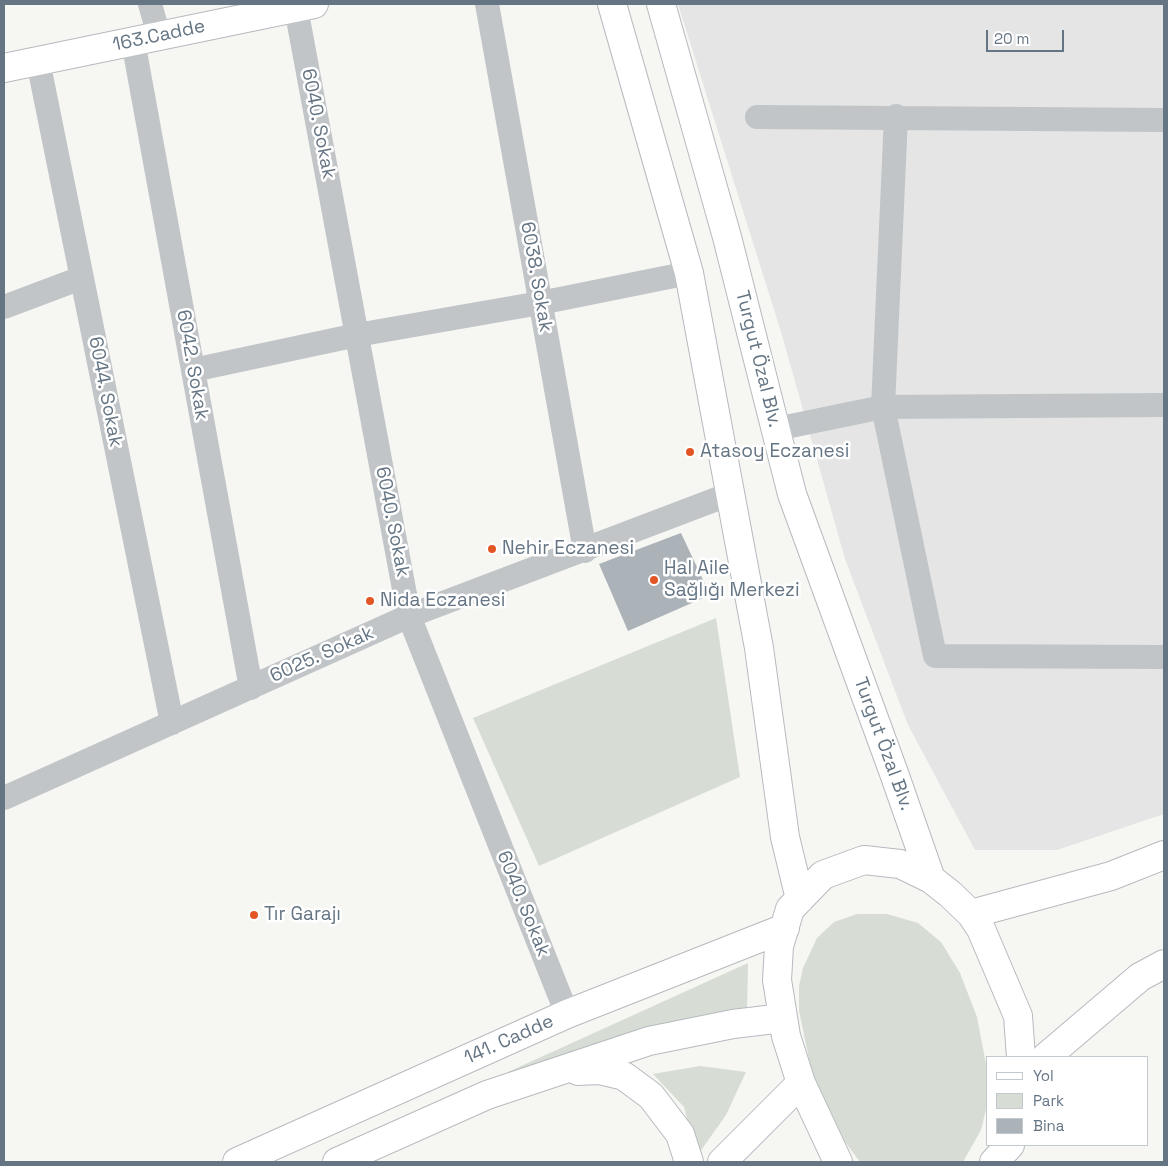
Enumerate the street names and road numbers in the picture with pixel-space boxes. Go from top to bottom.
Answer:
street label: 163.Cadde [111,15,207,57]
street label: 6040. Sokak [296,67,340,181]
street label: 6038. Sokak [515,220,557,334]
street label: Turgut Özal Blv. [730,288,786,430]
street label: 6042. Sokak [171,308,213,422]
street label: 6044. Sokak [83,335,127,449]
street label: 6040. Sokak [370,465,414,579]
street label: 6025. Sokak [267,622,377,688]
street label: Turgut Özal Blv. [848,674,918,814]
street label: 6040. Sokak [491,848,555,960]
street label: 141. Cadde [461,1010,557,1070]

